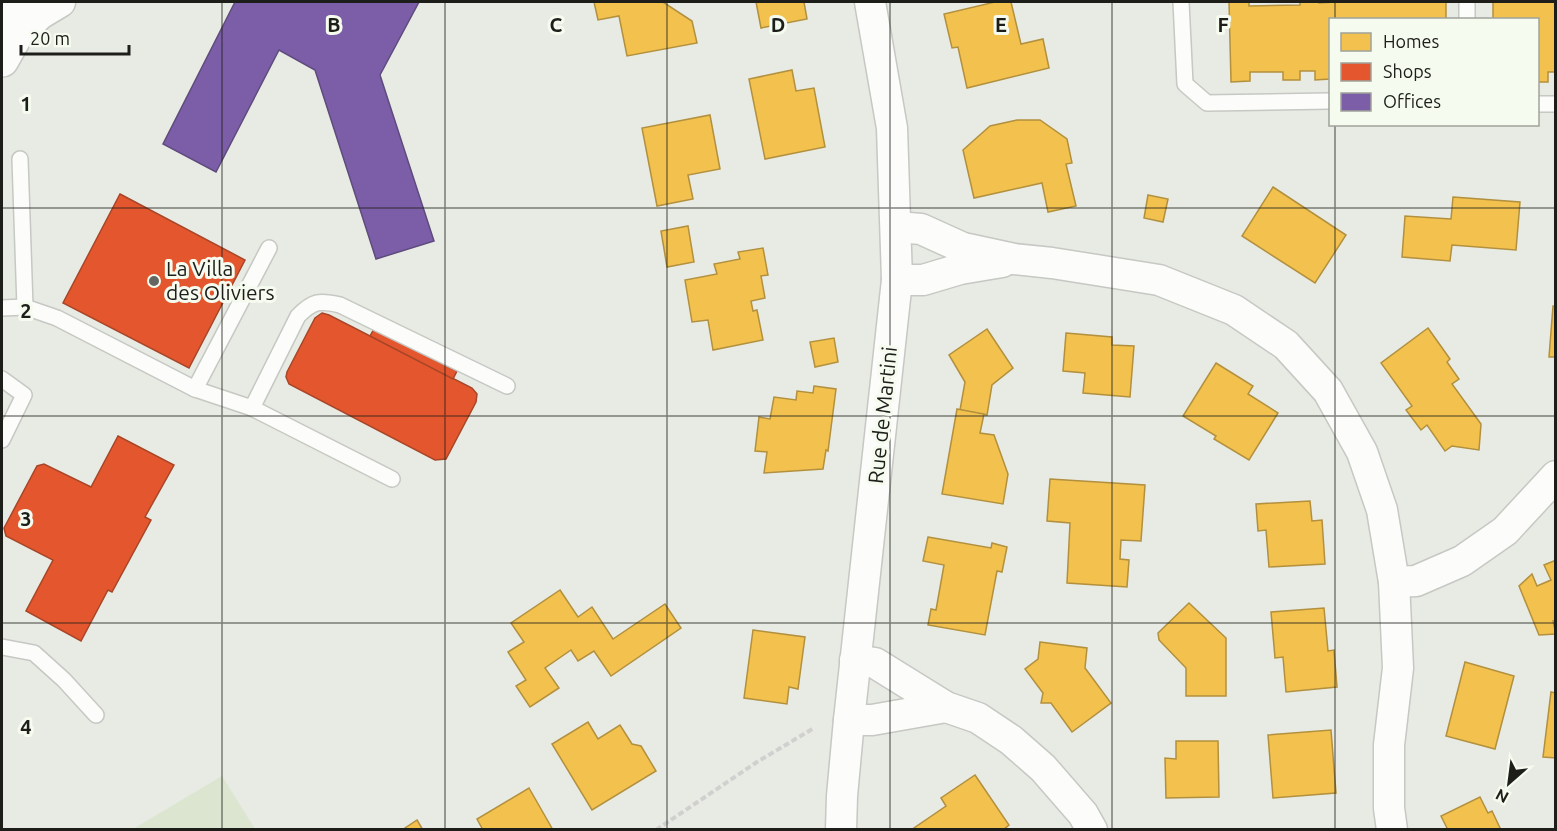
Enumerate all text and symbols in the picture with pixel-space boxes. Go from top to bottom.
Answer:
text: B [327,13,341,36]
text: C [550,13,563,36]
text: D [771,13,785,36]
text: E [995,13,1007,36]
text: F [1217,13,1229,36]
scale bar [21,18,129,56]
legend [1329,18,1539,126]
text: 20 m [30,28,70,48]
text: Homes [1383,31,1440,51]
text: Shops [1383,61,1432,81]
text: Offices [1383,91,1441,111]
text: 1 [20,92,32,115]
place label: La Villa des Oliviers [166,256,275,304]
marker: La Villa des Oliviers [147,274,161,288]
text: 2 [20,299,32,322]
street label: Rue de Martini [863,345,901,485]
text: 3 [20,507,32,530]
text: 4 [20,715,32,738]
north arrow [1479,753,1539,813]
text: N [1492,785,1511,807]

